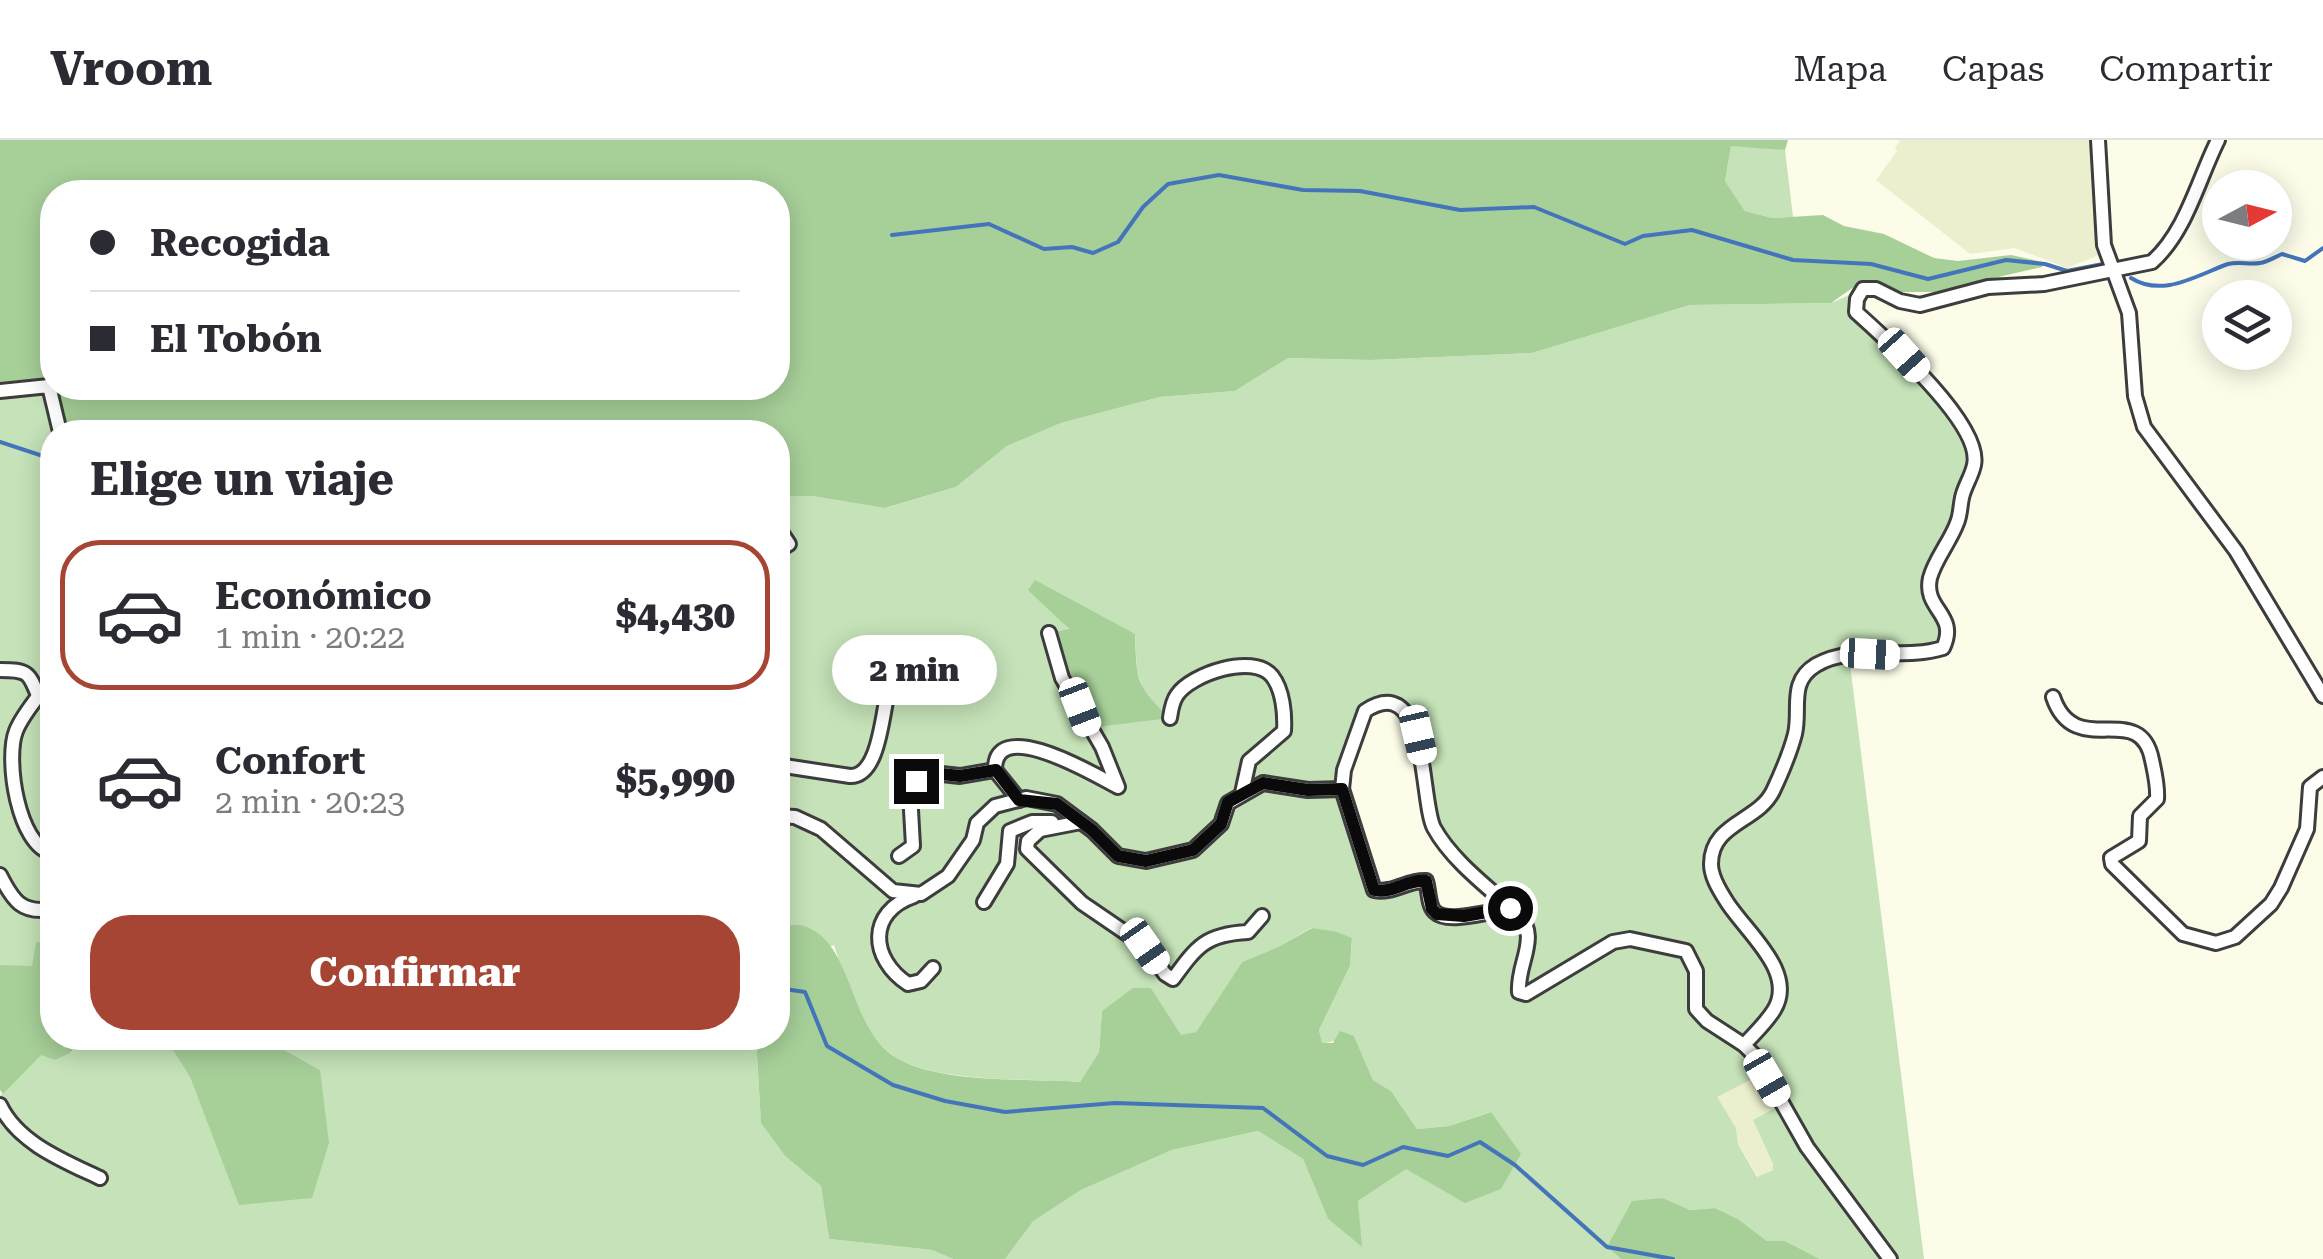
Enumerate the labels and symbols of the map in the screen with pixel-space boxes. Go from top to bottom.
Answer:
north arrow [2202,170,2292,260]
car [1873,323,1935,387]
callout: 2 min [834,636,998,706]
car [1839,637,1901,671]
car [1055,674,1105,740]
car [1397,702,1439,768]
route end [894,759,939,804]
route start [1488,886,1533,931]
car [1116,913,1174,979]
car [1739,1045,1795,1111]

